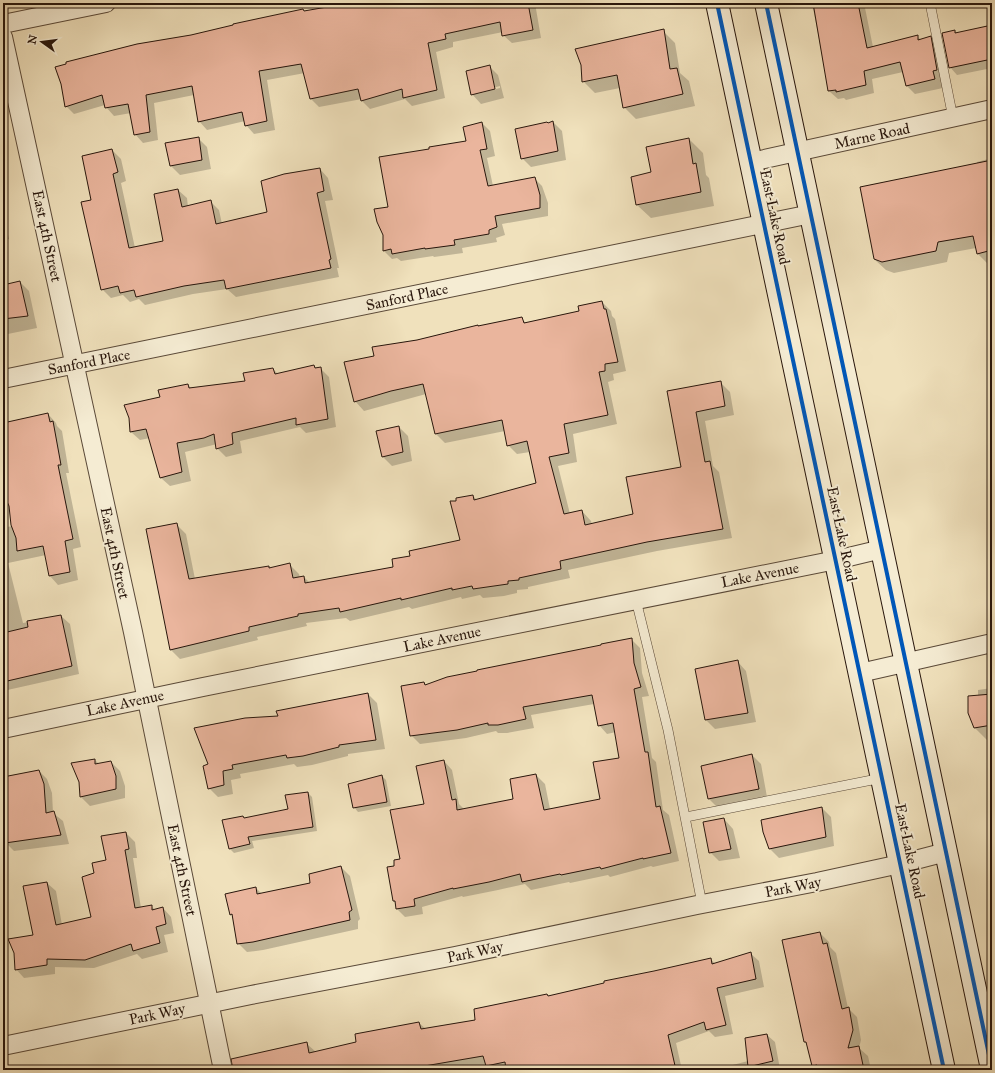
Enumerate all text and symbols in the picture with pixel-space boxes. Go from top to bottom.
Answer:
north arrow [22,22,62,62]
text: N [25,33,40,46]
street label: Marne Road [832,119,912,153]
street label: East Lake Road [756,168,794,267]
street label: East 4th Street [28,188,66,284]
street label: Sanford Place [364,280,450,314]
street label: Sanford Place [46,345,132,379]
street label: East Lake Road [823,485,861,584]
street label: East 4th Street [96,505,134,601]
street label: Lake Avenue [720,559,800,591]
street label: Lake Avenue [402,622,482,656]
street label: Lake Avenue [85,686,165,720]
street label: East Lake Road [891,802,929,901]
street label: East 4th Street [163,822,201,918]
street label: Park Way [763,873,824,901]
street label: Park Way [445,937,506,967]
street label: Park Way [127,999,188,1029]

